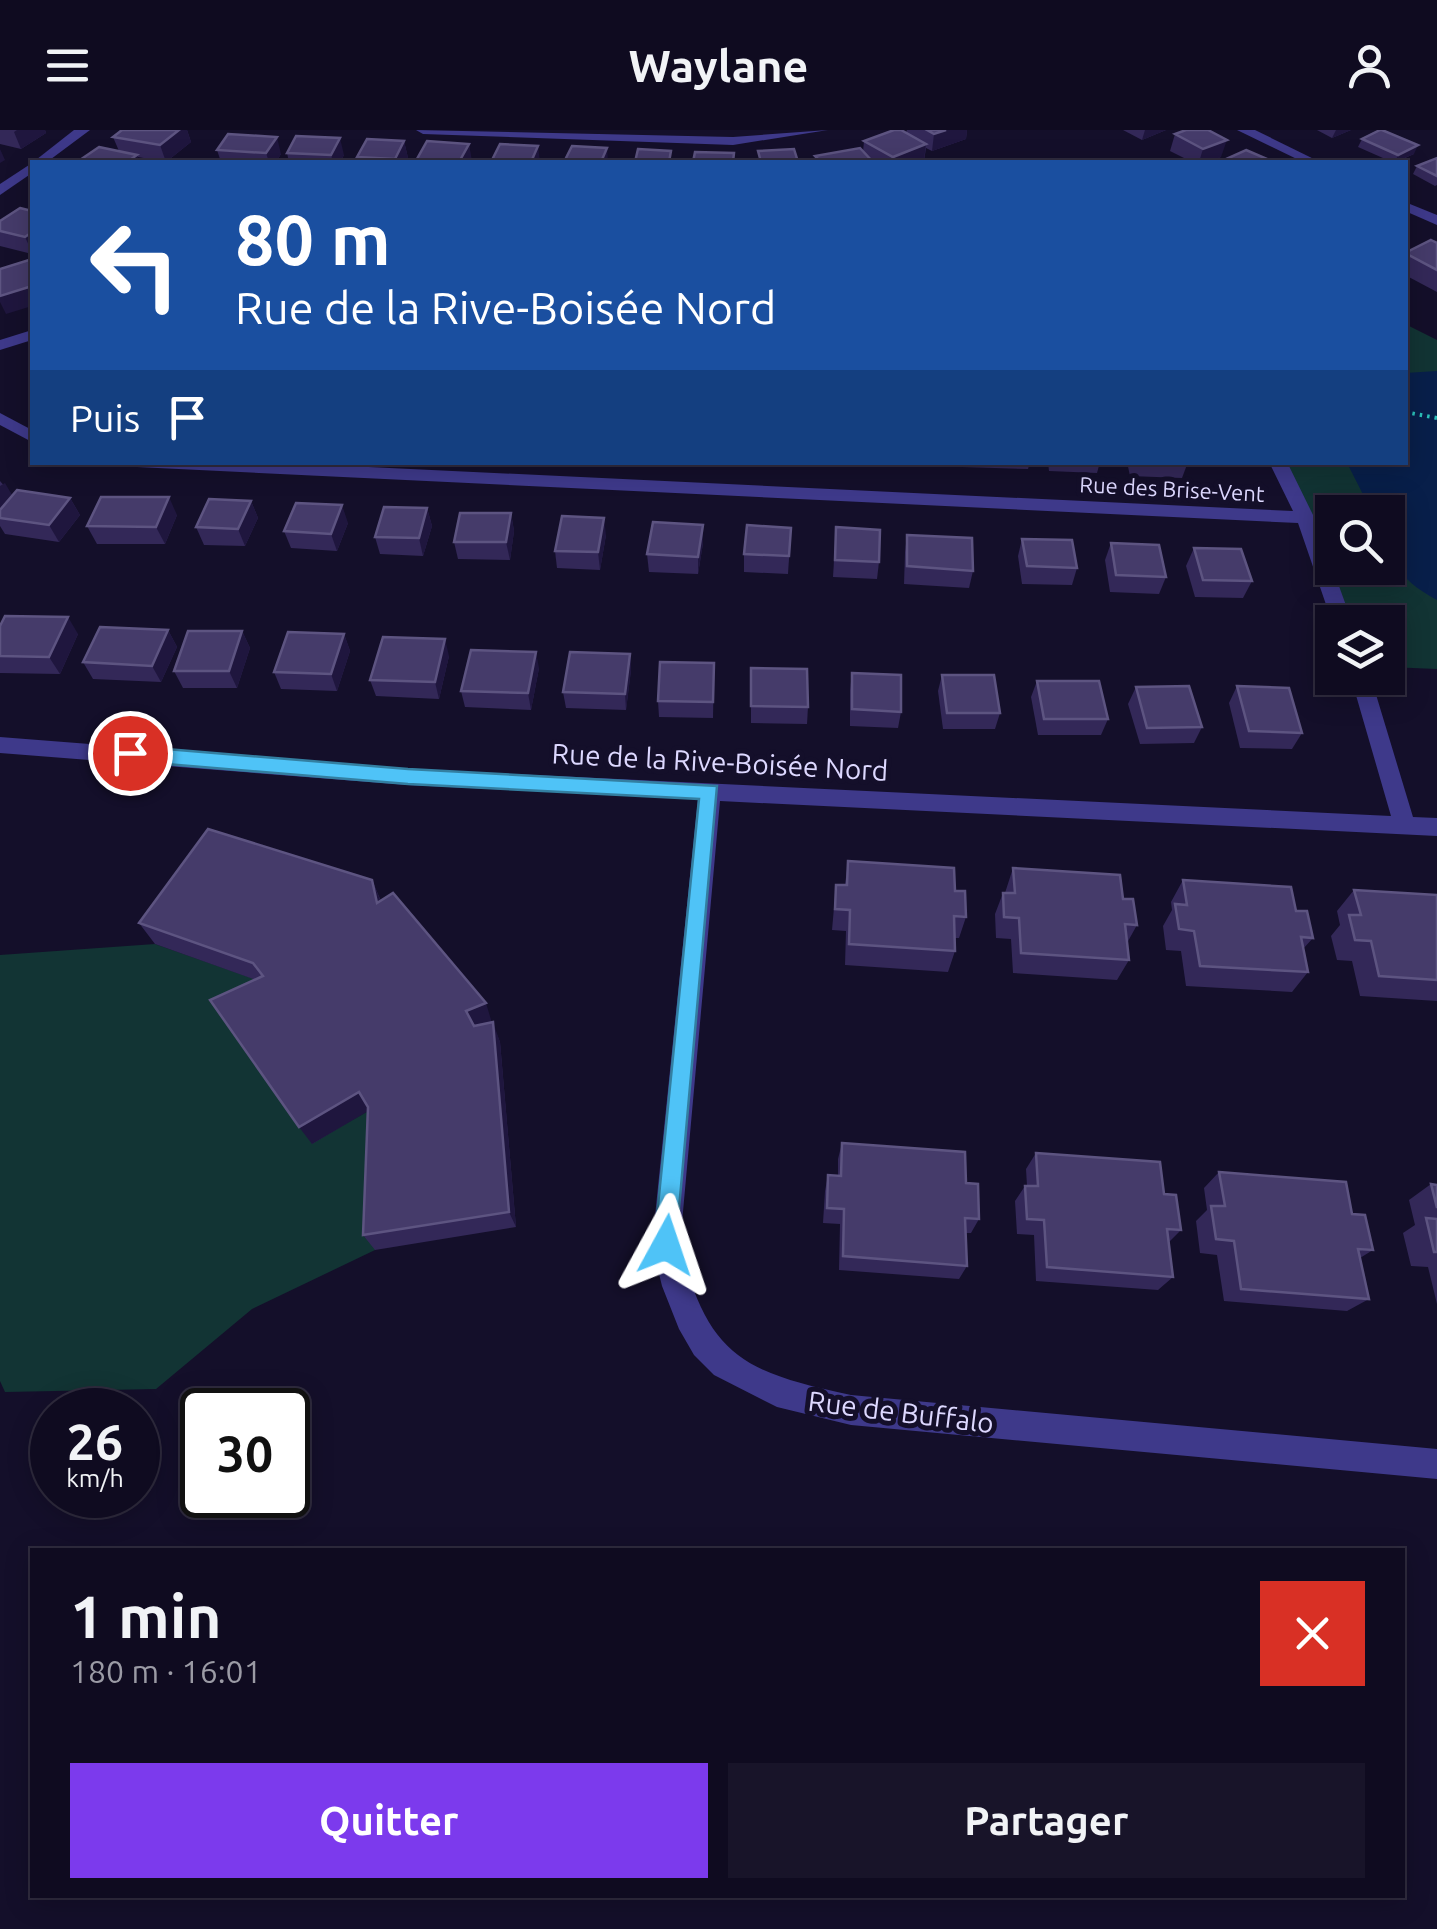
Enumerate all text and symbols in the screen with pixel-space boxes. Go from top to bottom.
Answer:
icon: menu [40,38,95,93]
icon: person [1342,38,1397,93]
text: Waylane [629,40,808,91]
icon: left [70,200,200,330]
text: 80 m [235,200,391,278]
text: Rue de la Rive-Boisée Nord [235,282,776,333]
icon: arrive [160,390,215,445]
text: Puis [70,397,140,439]
street label: Rue des Brise-Vent [1079,471,1266,506]
map controls [1315,495,1405,695]
button: search [1315,495,1405,585]
button: layers [1315,605,1405,695]
pin [88,711,173,796]
icon: arrive [103,726,158,781]
street label: Rue de la Rive-Boisée Nord [551,737,889,786]
position arrow [614,1193,718,1297]
street label: Rue de Buffalo [807,1385,996,1438]
speed limit sign: 30 [180,1388,310,1518]
text: 26 [67,1413,123,1469]
text: km/h [66,1464,124,1492]
button: close [1260,1581,1365,1686]
text: 1 min [70,1582,222,1649]
text: 180 m · 16:01 [70,1653,262,1689]
button: Quitter [70,1763,708,1878]
button: Partager [728,1763,1365,1878]

